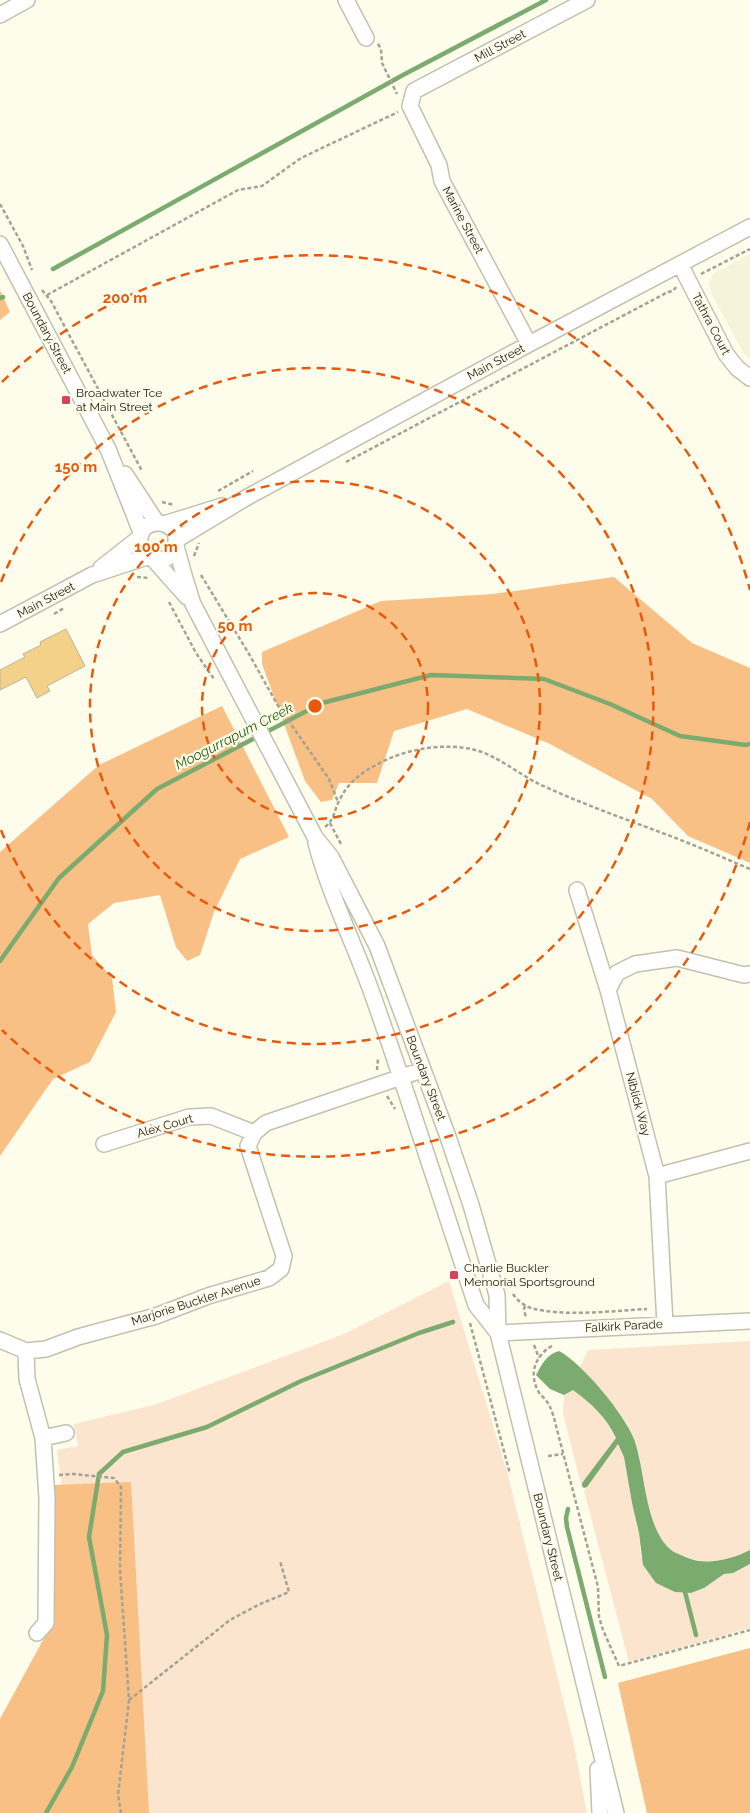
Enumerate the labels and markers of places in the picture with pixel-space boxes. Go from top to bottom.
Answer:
place label: Broadwater Tce at Main Street [76,386,162,414]
marker: Broadwater Tce at Main Street [60,394,72,406]
centre of rings [306,697,324,715]
place label: Charlie Buckler Memorial Sportsground [464,1261,595,1289]
marker: Charlie Buckler Memorial Sportsground [448,1269,460,1281]

